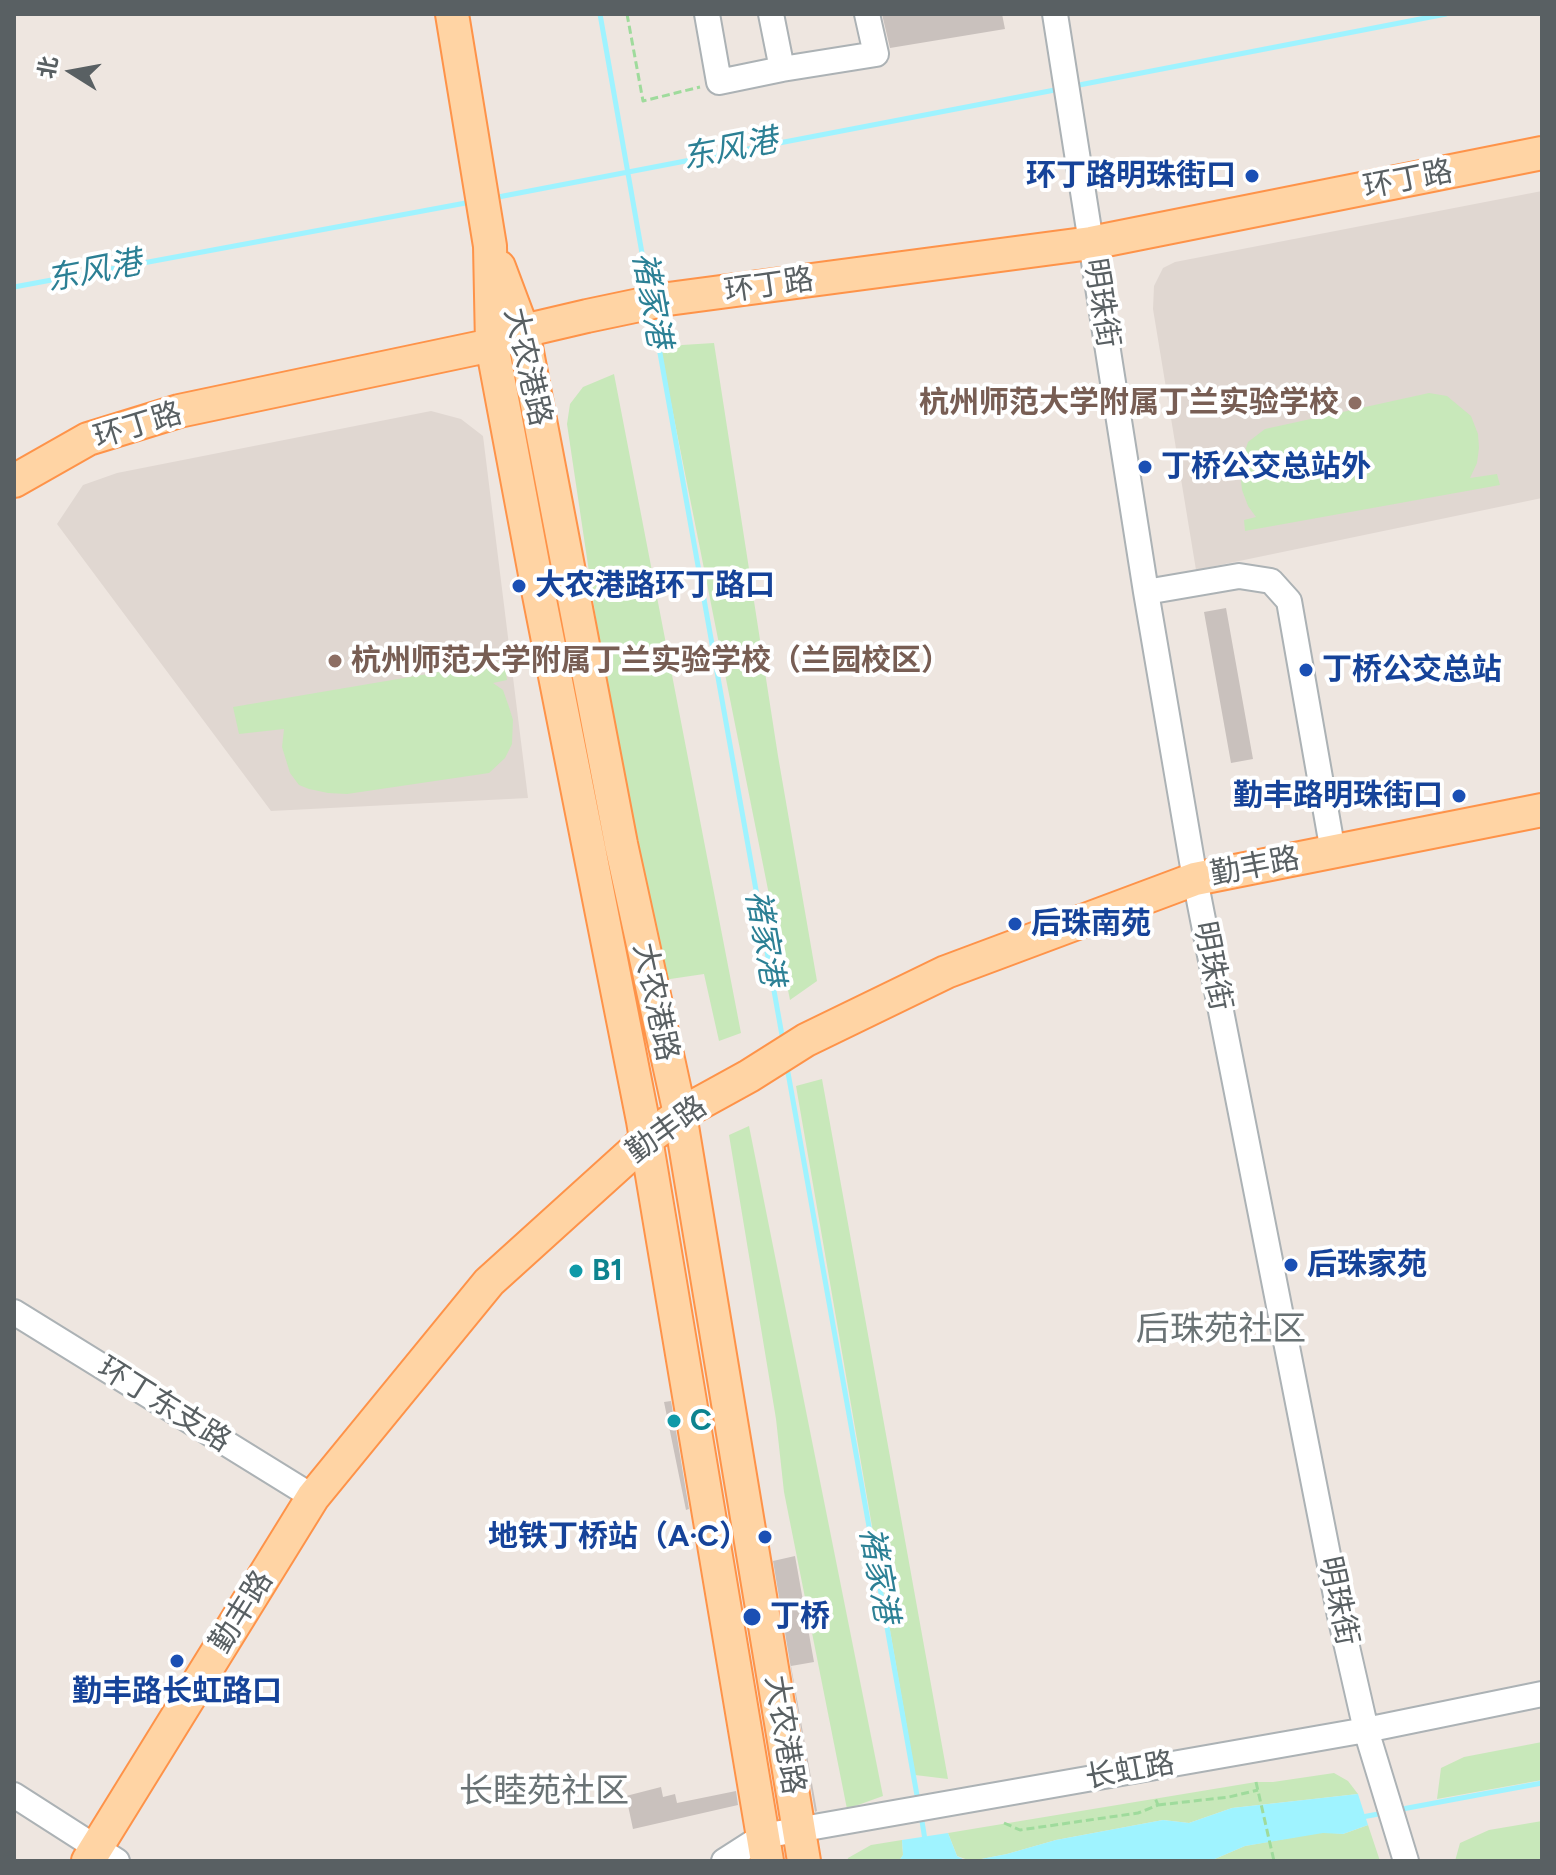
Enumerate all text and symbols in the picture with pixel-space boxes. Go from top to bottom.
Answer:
north arrow [32,32,112,112]
text: 北 [33,54,63,81]
water label: 东风港 [679,122,781,178]
street label: 环丁路 [1360,154,1456,206]
place label: 环丁路明珠街口 [1026,158,1236,194]
marker: 环丁路明珠街口 [1243,167,1261,185]
water label: 东风港 [43,244,145,300]
water label: 褚家港 [624,249,678,351]
street label: 明珠街 [1076,256,1126,350]
street label: 环丁路 [722,262,816,310]
street label: 大农港路 [496,304,558,430]
place label: 杭州师范大学附属丁兰实验学校 [919,385,1339,421]
marker: 杭州师范大学附属丁兰实验学校 [1346,394,1364,412]
street label: 环丁路 [90,396,186,456]
place label: 丁桥公交总站外 [1161,449,1371,485]
marker: 丁桥公交总站外 [1136,458,1154,476]
place label: 大农港路环丁路口 [535,568,775,604]
marker: 大农港路环丁路口 [510,577,528,595]
place label: 杭州师范大学附属丁兰实验学校（兰园校区） [351,643,951,679]
marker: 杭州师范大学附属丁兰实验学校（兰园校区） [326,652,344,670]
place label: 丁桥公交总站 [1322,652,1502,688]
marker: 丁桥公交总站 [1297,661,1315,679]
place label: 勤丰路明珠街口 [1233,778,1443,814]
marker: 勤丰路明珠街口 [1450,787,1468,805]
street label: 勤丰路 [1207,841,1303,893]
water label: 褚家港 [737,887,791,989]
place label: 后珠南苑 [1031,906,1151,942]
marker: 后珠南苑 [1006,915,1024,933]
street label: 明珠街 [1186,918,1238,1014]
street label: 大农港路 [625,940,685,1064]
street label: 勤丰路 [620,1089,714,1171]
place label: 后珠家苑 [1307,1247,1427,1283]
place label: B1 [592,1253,623,1289]
marker: 后珠家苑 [1282,1256,1300,1274]
marker: B1 [567,1262,585,1280]
district label: 后珠苑社区 [1136,1310,1306,1350]
street label: 环丁东支路 [91,1350,237,1460]
place label: C [690,1403,712,1439]
marker: C [665,1412,683,1430]
place label: 地铁丁桥站（A·C） [488,1519,749,1555]
water label: 褚家港 [851,1524,905,1626]
marker: 地铁丁桥站（A·C） [756,1528,774,1546]
street label: 明珠街 [1311,1553,1365,1649]
street label: 勤丰路 [203,1564,281,1660]
place label: 丁桥 [770,1599,830,1635]
marker: 丁桥 [741,1606,763,1628]
marker: 勤丰路长虹路口 [168,1652,186,1670]
street label: 大农港路 [757,1673,811,1797]
place label: 勤丰路长虹路口 [72,1674,282,1710]
street label: 长虹路 [1083,1745,1177,1797]
district label: 长睦苑社区 [459,1772,629,1812]

